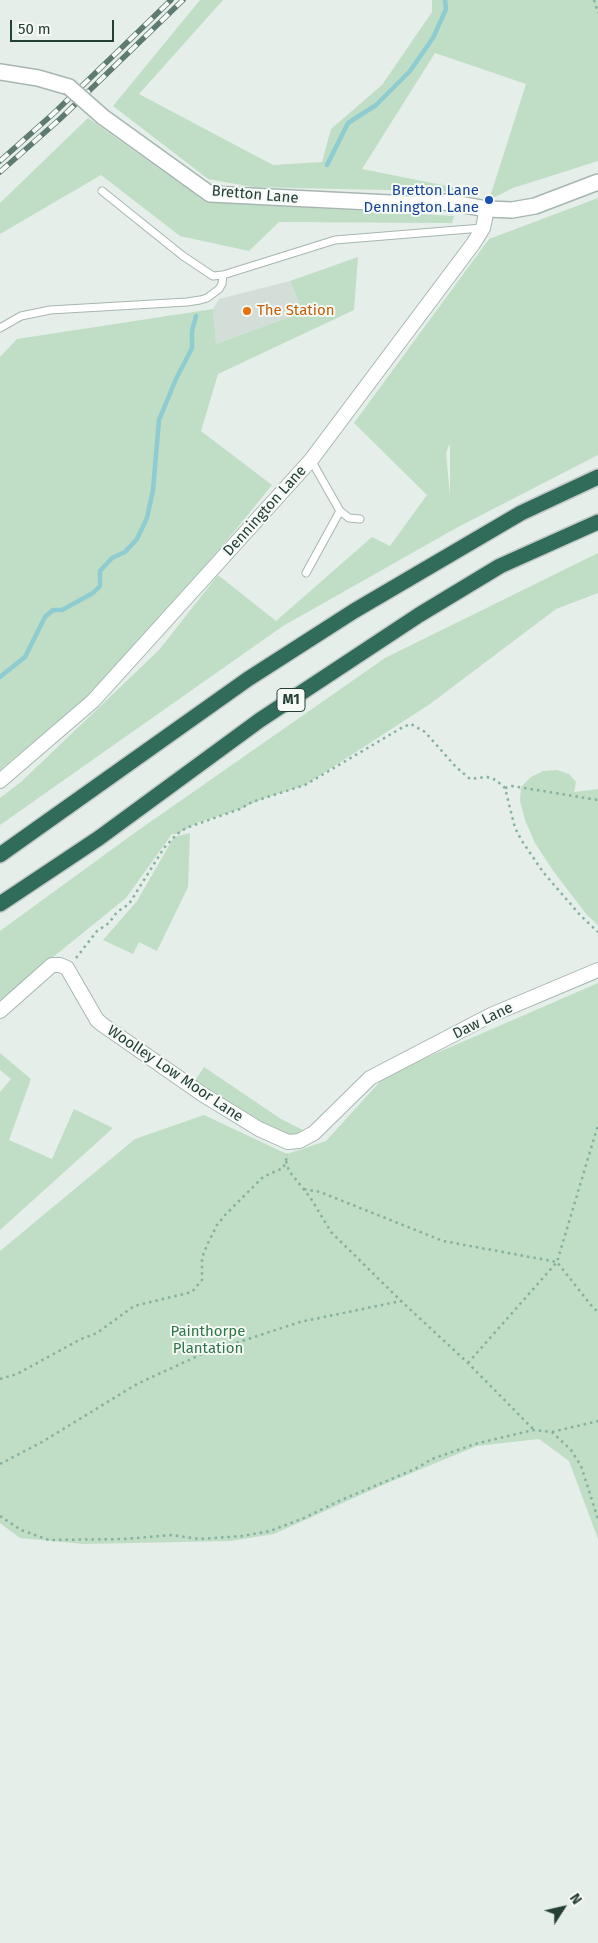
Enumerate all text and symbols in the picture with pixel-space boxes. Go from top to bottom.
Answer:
scale bar [12,10,116,42]
text: 50 m [18,20,51,38]
street label: Bretton Lane [211,182,299,208]
place label: Bretton Lane Dennington Lane [364,182,479,217]
marker: Bretton Lane Dennington Lane [483,194,495,206]
place label: The Station [257,302,335,320]
marker: The Station [241,305,253,317]
street label: Dennington Lane [220,462,310,560]
road number: M1 [277,688,305,712]
street label: Daw Lane [450,999,516,1043]
street label: Woolley Low Moor Lane [104,1022,246,1126]
park label: Painthorpe Plantation [171,1323,245,1358]
north arrow [538,1883,588,1933]
text: N [566,1890,585,1908]

